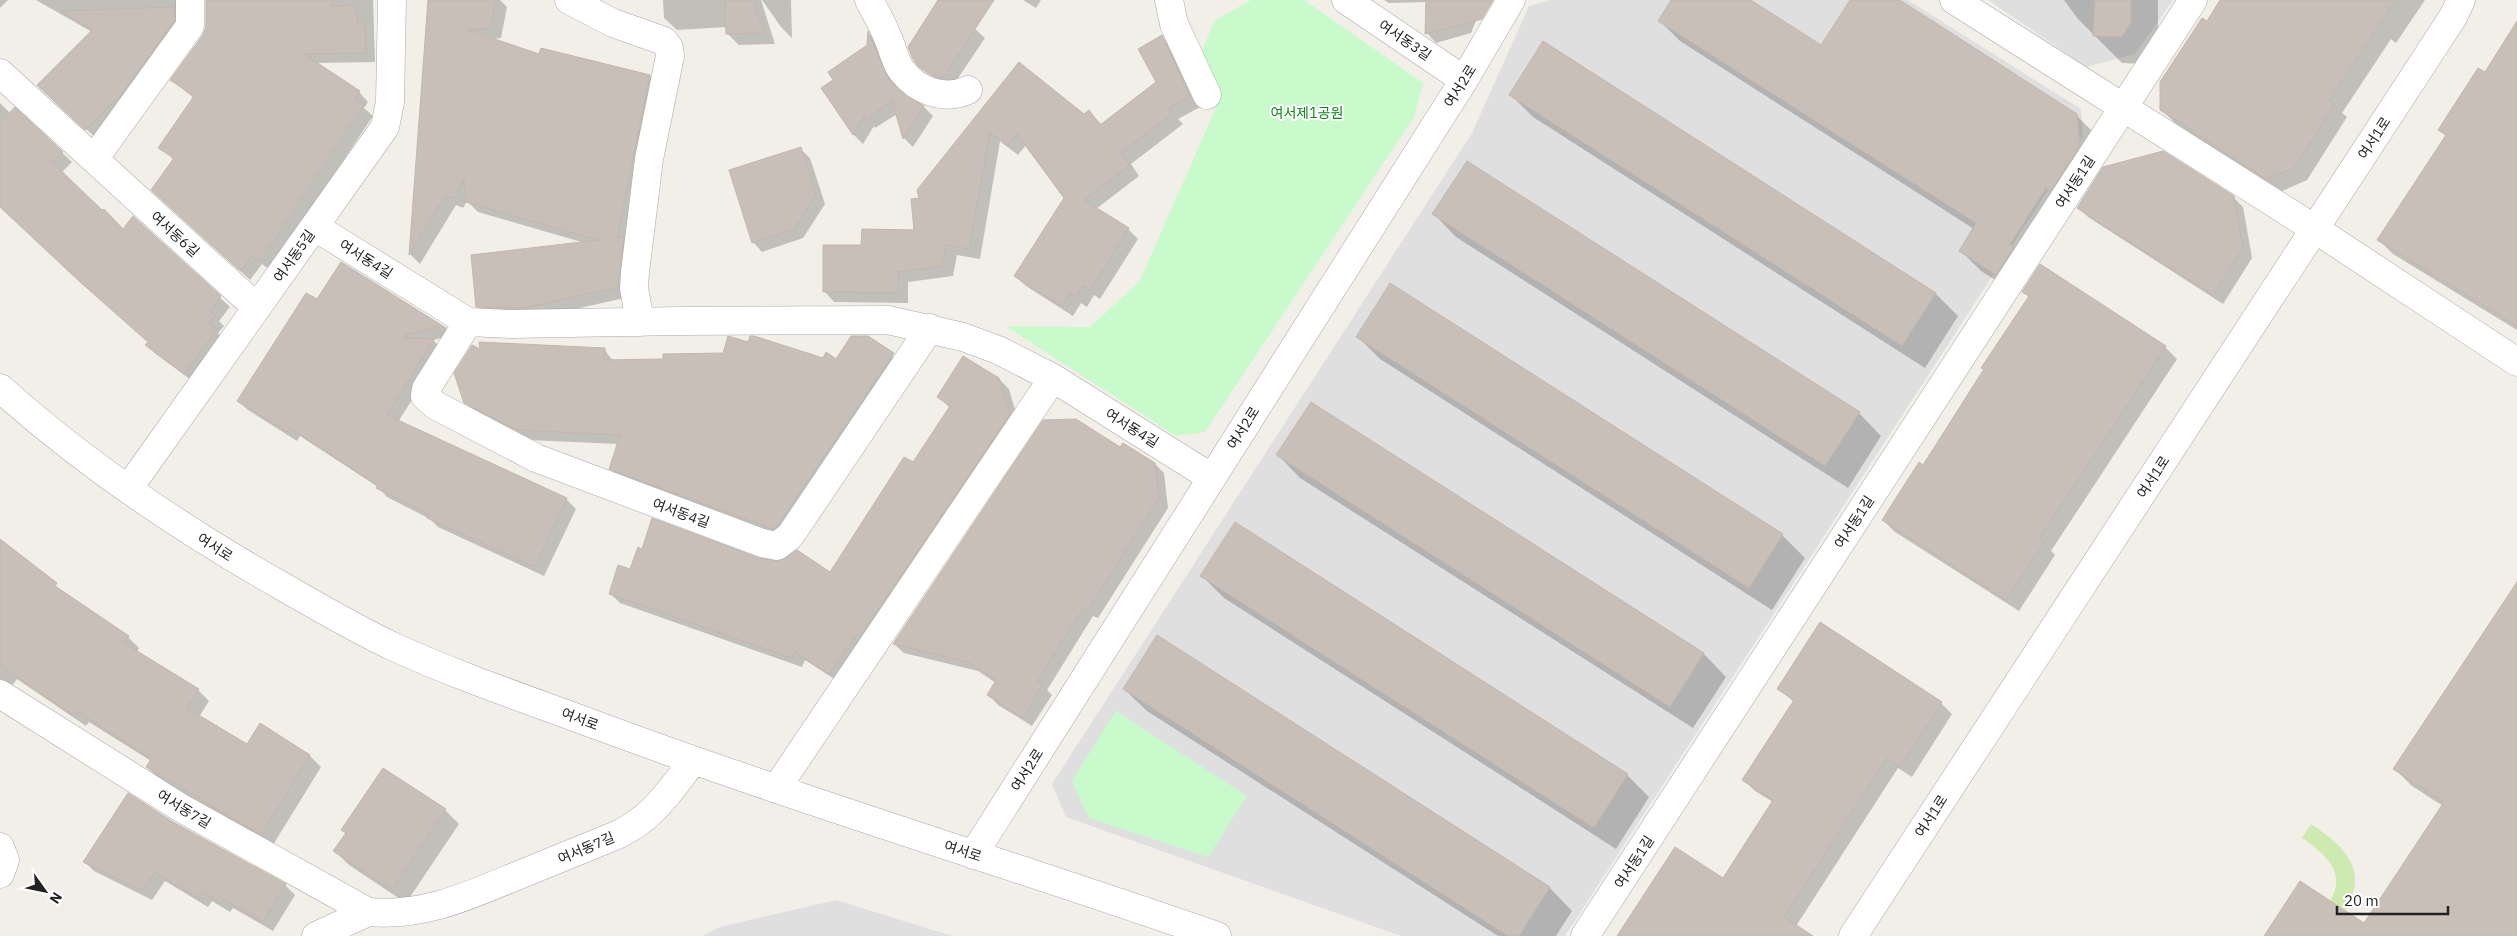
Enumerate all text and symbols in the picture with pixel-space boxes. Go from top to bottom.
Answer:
street label: 여서동3길 [1375,16,1435,64]
street label: 여서2로 [1440,61,1480,111]
park label: 여서제1공원 [1271,104,1343,122]
street label: 여서1로 [2354,113,2394,163]
street label: 여서동1길 [2051,152,2099,212]
street label: 여서동6길 [147,207,203,261]
street label: 여서동5길 [269,226,319,286]
street label: 여서동4길 [336,235,396,283]
street label: 여서2로 [1223,403,1263,453]
street label: 여서동4길 [1102,404,1162,452]
street label: 여서1로 [2133,452,2173,502]
street label: 여서동1길 [1830,492,1878,552]
street label: 여서동4길 [650,494,712,532]
street label: 여서로 [194,529,236,565]
street label: 여서로 [559,704,601,734]
street label: 여서2로 [1007,745,1047,795]
street label: 여서동7길 [154,786,214,832]
street label: 여서1로 [1911,791,1951,841]
street label: 여서동7길 [555,828,617,868]
street label: 여서동1길 [1610,832,1658,892]
street label: 여서로 [942,836,984,866]
north arrow [20,866,70,916]
scale bar [2337,884,2448,916]
text: N [46,889,66,907]
text: 20 m [2344,891,2379,910]

